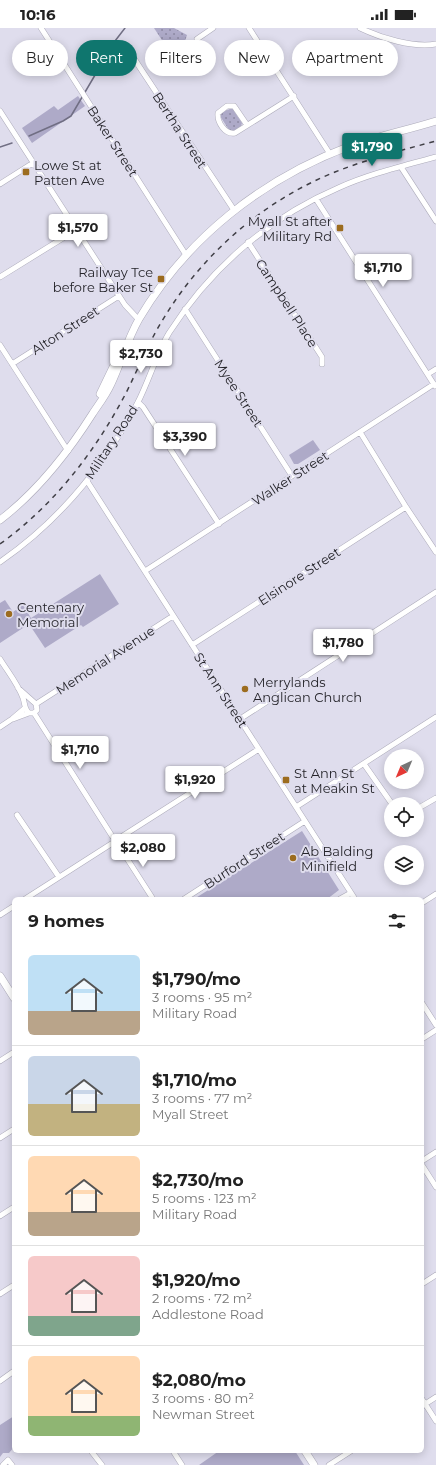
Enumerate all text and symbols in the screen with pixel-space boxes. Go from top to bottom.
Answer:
text: 10:16 [20,5,55,24]
chip: Buy [12,40,68,76]
chip: Rent [76,40,137,76]
chip: Filters [145,40,216,76]
chip: New [224,40,284,76]
chip: Apartment [292,40,398,76]
street label: Bertha Street [149,89,211,171]
street label: Baker Street [84,103,142,179]
pin: $1,790 [339,133,405,167]
text: $1,790 [351,138,393,154]
place label: Lowe St at Patten Ave [34,157,105,188]
marker: Lowe St at Patten Ave [21,167,31,177]
place label: Myall St after Military Rd [248,213,332,244]
pin: $1,570 [45,214,111,248]
text: $1,570 [58,219,98,235]
marker: Myall St after Military Rd [335,223,345,233]
pin: $1,710 [350,254,416,288]
street label: Campbell Place [253,256,322,350]
text: $1,710 [364,259,402,275]
place label: Railway Tce before Baker St [53,264,153,295]
marker: Railway Tce before Baker St [156,274,166,284]
street label: Alton Street [28,302,102,358]
pin: $2,730 [108,340,174,374]
text: $2,730 [119,345,163,361]
street label: Myee Street [211,356,267,430]
street label: Military Road [81,402,141,482]
pin: $3,390 [152,423,218,457]
text: $3,390 [163,428,207,444]
street label: Walker Street [249,447,331,509]
street label: Elsinore Street [255,544,343,608]
place label: Centenary Memorial [17,599,85,630]
marker: Centenary Memorial [4,609,14,619]
street label: Memorial Avenue [53,622,157,698]
pin: $1,780 [310,629,376,663]
text: $1,780 [322,634,364,650]
street label: St Ann Street [191,649,251,731]
place label: Merrylands Anglican Church [253,674,362,705]
marker: Merrylands Anglican Church [240,684,250,694]
pin: $1,710 [47,736,113,770]
text: $1,710 [61,741,99,757]
north arrow [384,749,424,789]
map controls [384,749,424,885]
place label: St Ann St at Meakin St [294,765,375,796]
pin: $1,920 [162,766,228,800]
text: $1,920 [174,771,216,787]
marker: St Ann St at Meakin St [281,775,291,785]
button: locate [384,797,424,837]
street label: Burford Street [201,828,287,892]
pin: $2,080 [110,834,176,868]
text: $2,080 [120,839,166,855]
place label: Ab Balding Minifield [301,843,374,874]
button: layers [384,845,424,885]
marker: Ab Balding Minifield [288,853,298,863]
icon: filters [386,910,408,932]
text: 9 homes [28,911,104,931]
text: $1,790/mo [152,969,241,989]
icon: home [60,971,108,1019]
text: 3 rooms · 95 m² [152,989,252,1005]
text: Military Road [152,1005,237,1021]
text: $1,710/mo [152,1070,237,1090]
icon: home [60,1072,108,1120]
text: 3 rooms · 77 m² [152,1090,252,1106]
text: Myall Street [152,1106,229,1122]
text: $2,730/mo [152,1170,244,1190]
icon: home [60,1172,108,1220]
text: 5 rooms · 123 m² [152,1190,257,1206]
text: Military Road [152,1206,237,1222]
text: $1,920/mo [152,1270,240,1290]
icon: home [60,1272,108,1320]
text: 2 rooms · 72 m² [152,1290,252,1306]
text: Addlestone Road [152,1306,264,1322]
text: $2,080/mo [152,1370,246,1390]
icon: home [60,1372,108,1420]
text: 3 rooms · 80 m² [152,1390,254,1406]
text: Newman Street [152,1406,255,1422]

